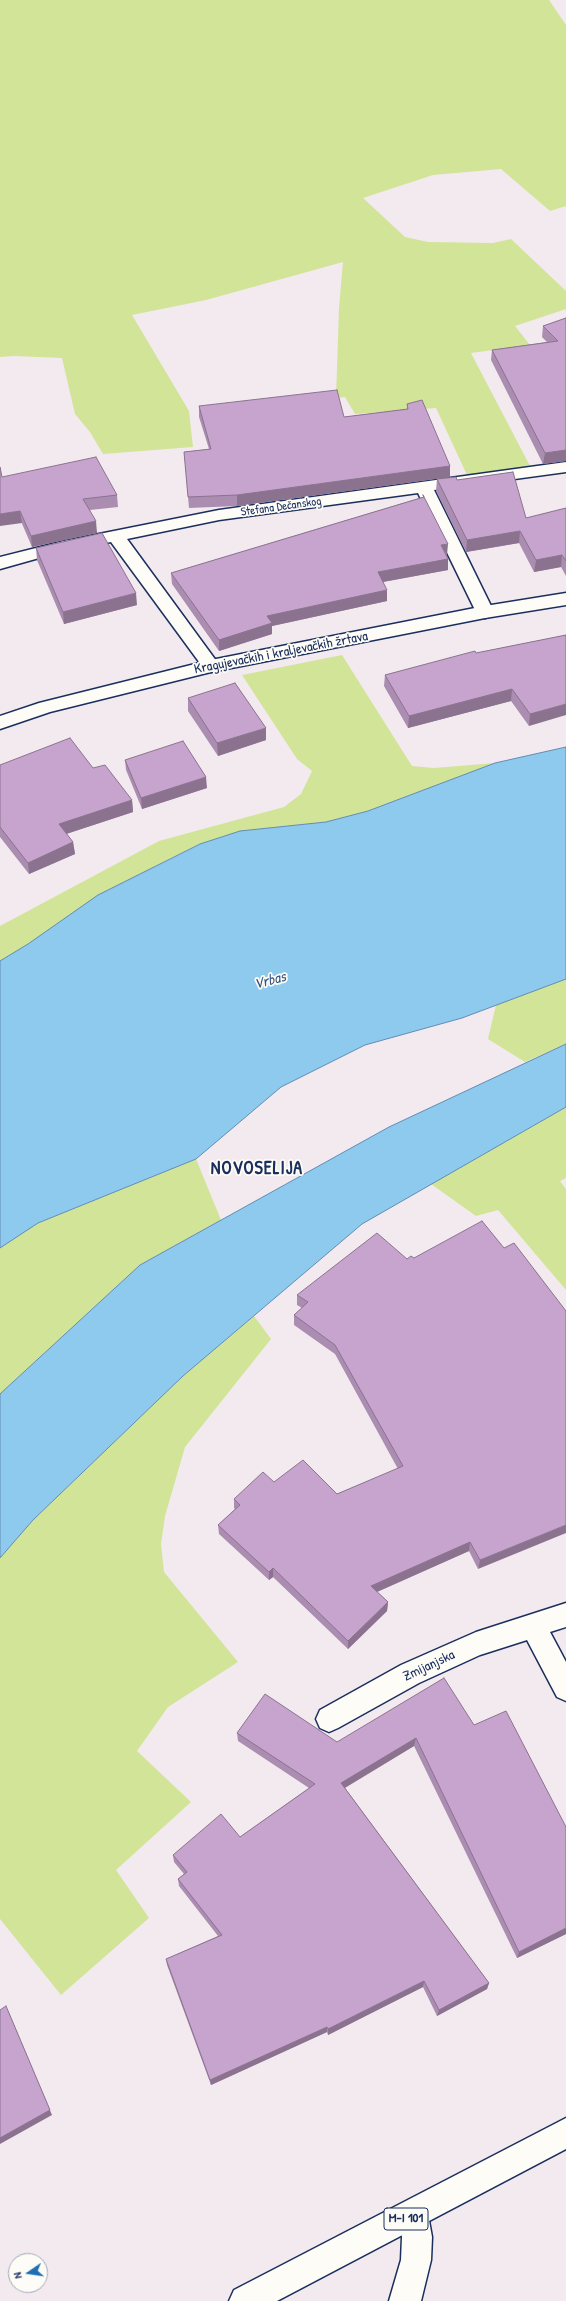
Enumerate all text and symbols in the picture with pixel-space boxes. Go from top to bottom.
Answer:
street label: Stefana Dečanskog [240,494,322,520]
street label: Kragujevačkih i kraljevačkih žrtava [193,628,369,678]
water label: Vrbas [252,968,288,994]
district label: NOVOSELIJA [211,1158,303,1180]
street label: Zmijanjska [401,1647,457,1685]
road number: M-I 101 [384,2208,428,2230]
north arrow [8,2253,48,2293]
text: N [10,2271,25,2280]

